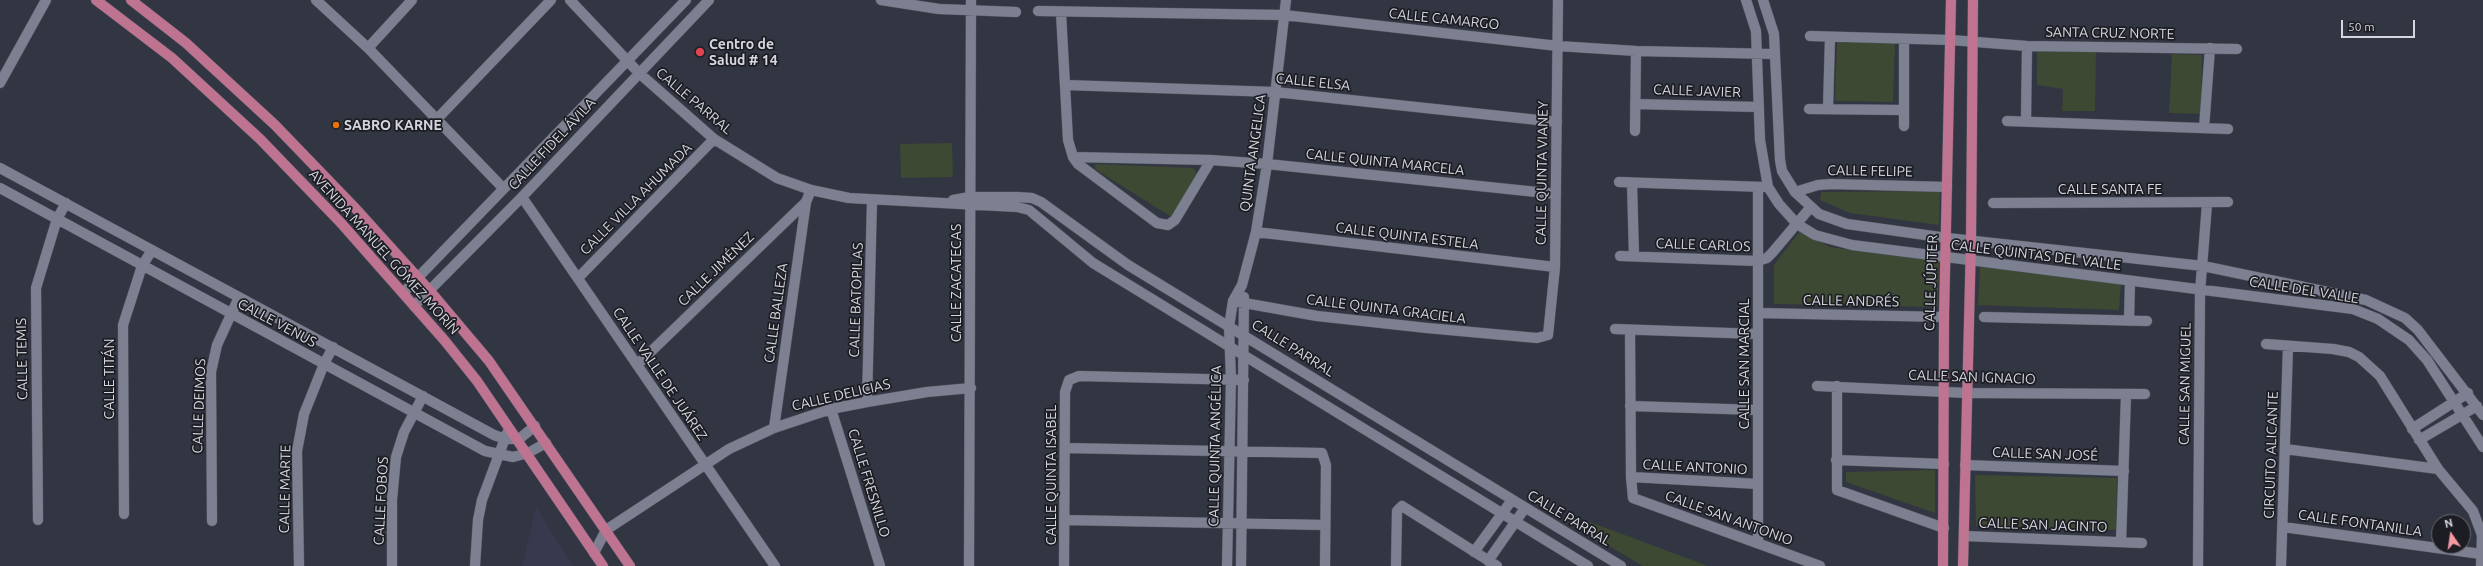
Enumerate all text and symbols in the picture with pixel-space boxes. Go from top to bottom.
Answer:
street label: CALLE CAMARGO [1388,5,1500,33]
scale bar [2343,12,2417,38]
text: 50 m [2348,20,2375,33]
street label: SANTA CRUZ NORTE [2045,23,2175,43]
place label: Centro de Salud # 14 [709,36,778,68]
marker: Centro de Salud # 14 [694,46,706,58]
street label: CALLE PARRAL [652,64,736,138]
street label: CALLE ELSA [1275,70,1351,94]
street label: CALLE JAVIER [1653,81,1741,101]
street label: QUINTA ANGELICA [1236,93,1270,213]
street label: CALLE FIDEL ÁVILA [505,94,599,194]
street label: CALLE QUINTA VIANEY [1532,101,1552,245]
place label: SABRO KARNE [344,117,442,133]
marker: SABRO KARNE [331,120,341,130]
street label: CALLE VILLA AHUMADA [577,140,695,258]
street label: CALLE QUINTA MARCELA [1305,145,1465,179]
street label: CALLE FELIPE [1827,162,1913,180]
street label: AVENIDA MANUEL GÓMEZ MORÍN [305,166,463,338]
street label: CALLE SANTA FE [2058,181,2162,197]
street label: CALLE QUINTA ESTELA [1334,219,1480,253]
street label: CALLE ZACATECAS [948,224,964,342]
street label: CALLE JIMÉNEZ [674,228,758,310]
street label: CALLE CARLOS [1655,235,1751,255]
street label: CALLE JÚPITER [1921,235,1941,331]
street label: CALLE QUINTAS DEL VALLE [1950,236,2122,274]
street label: CALLE BATOPILAS [846,242,866,358]
street label: CALLE BALLEZA [761,262,791,364]
street label: CALLE DEL VALLE [2248,273,2360,307]
street label: CALLE QUINTA GRACIELA [1305,291,1467,327]
street label: CALLE ANDRÉS [1803,292,1899,310]
street label: CALLE VENUS [235,295,319,351]
street label: CALLE SAN MARCIAL [1736,298,1752,430]
street label: CALLE VALLE DE JUÁREZ [609,304,711,444]
street label: CALLE PARRAL [1249,316,1337,380]
street label: CALLE TEMIS [13,318,31,400]
street label: CALLE SAN MIGUEL [2176,323,2194,445]
street label: CALLE TITÁN [101,339,117,419]
street label: CALLE DEIMOS [189,358,209,454]
street label: CALLE QUINTA ANGÉLICA [1205,365,1225,527]
street label: CALLE SAN IGNACIO [1908,366,2036,388]
street label: CALLE DELICIAS [790,376,892,414]
street label: CIRCUITO ALICANTE [2260,391,2282,519]
street label: CALLE QUINTA ISABEL [1043,405,1059,545]
street label: CALLE FRESNILLO [844,427,894,539]
street label: CALLE MARTE [276,444,294,534]
street label: CALLE SAN JOSÉ [1992,444,2098,464]
street label: CALLE FOBOS [370,456,392,546]
street label: CALLE ANTONIO [1642,456,1748,478]
street label: CALLE PARRAL [1524,487,1614,549]
street label: CALLE SAN ANTONIO [1663,487,1795,549]
street label: CALLE FONTANILLA [2297,506,2423,540]
street label: CALLE SAN JACINTO [1978,514,2108,536]
north arrow [2431,514,2471,554]
text: N [2443,517,2454,530]

